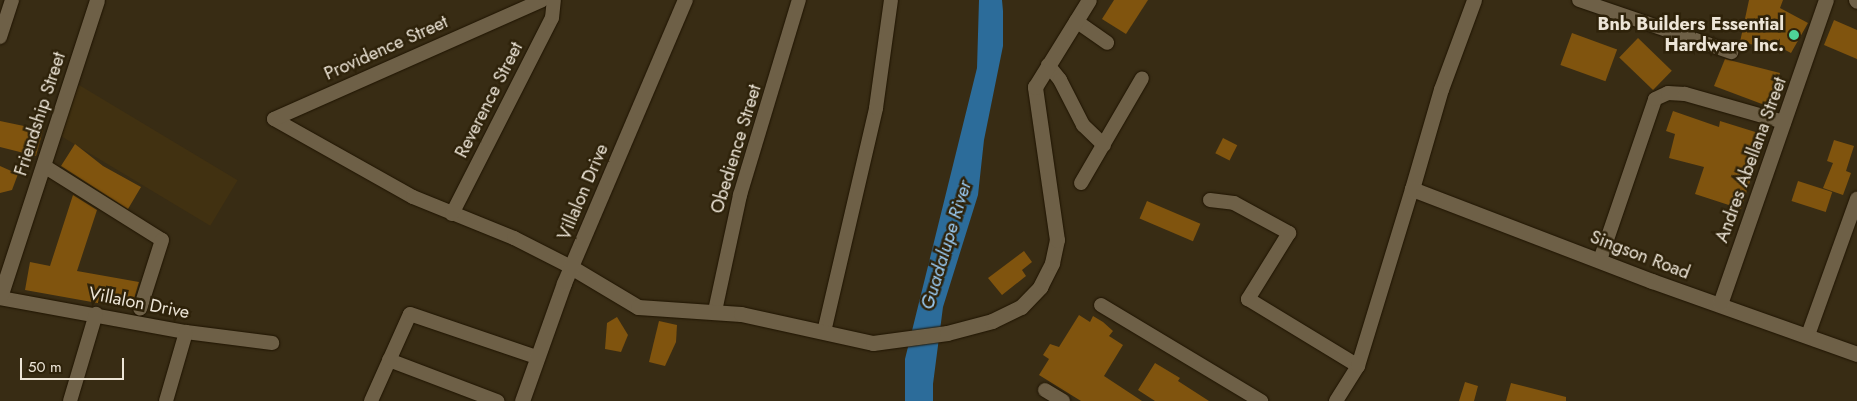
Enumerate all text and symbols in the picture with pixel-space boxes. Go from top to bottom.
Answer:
street label: Providence Street [321,11,451,85]
place label: Bnb Builders Essential Hardware Inc. [1597,14,1784,56]
marker: Bnb Builders Essential Hardware Inc. [1788,29,1800,41]
street label: Reverence Street [451,39,527,161]
street label: Friendship Street [10,50,70,178]
street label: Andres Abellana Street [1711,74,1791,246]
street label: Obedience Street [706,82,766,216]
street label: Villalon Drive [553,141,613,243]
water label: Guadalupe River [916,178,976,312]
street label: Singson Road [1587,226,1693,284]
street label: Villalon Drive [87,283,191,323]
scale bar [22,348,126,380]
text: 50 m [28,356,62,378]

